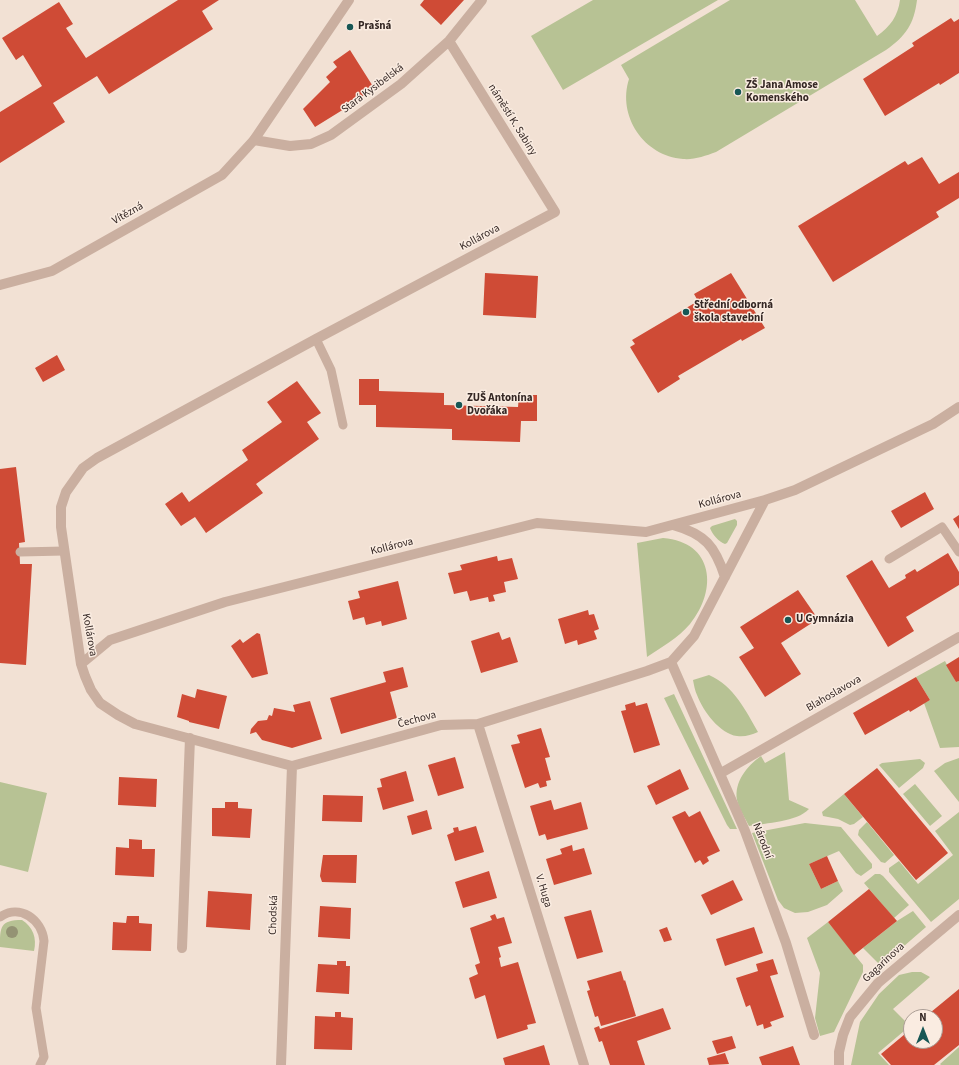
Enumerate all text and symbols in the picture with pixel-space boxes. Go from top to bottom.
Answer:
place label: Prašná [358,20,391,34]
marker: Prašná [345,22,355,32]
street label: Stará Kysibelská [339,61,407,117]
place label: ZŠ Jana Amose Komenského [746,79,818,105]
street label: náměstí K. Sabiny [485,82,539,158]
marker: ZŠ Jana Amose Komenského [733,87,743,97]
street label: Vítězná [110,200,146,228]
street label: Kollárova [458,222,502,254]
place label: Střední odborná škola stavební [694,299,773,325]
marker: Střední odborná škola stavební [681,307,691,317]
place label: ZUŠ Antonína Dvořáka [467,392,532,418]
marker: ZUŠ Antonína Dvořáka [454,400,464,410]
street label: Kollárova [697,488,743,512]
street label: Kollárova [369,535,415,559]
street label: Kollárova [79,612,99,658]
place label: U Gymnázia [796,613,854,627]
marker: U Gymnázia [783,615,793,625]
street label: Blahoslavova [804,673,864,715]
street label: Čechova [396,709,438,731]
street label: Národní [749,821,775,861]
street label: V. Huga [532,873,554,909]
street label: Chodská [267,895,281,935]
street label: Gagarinova [860,940,908,986]
north arrow [903,1009,943,1049]
text: N [919,1010,927,1025]

